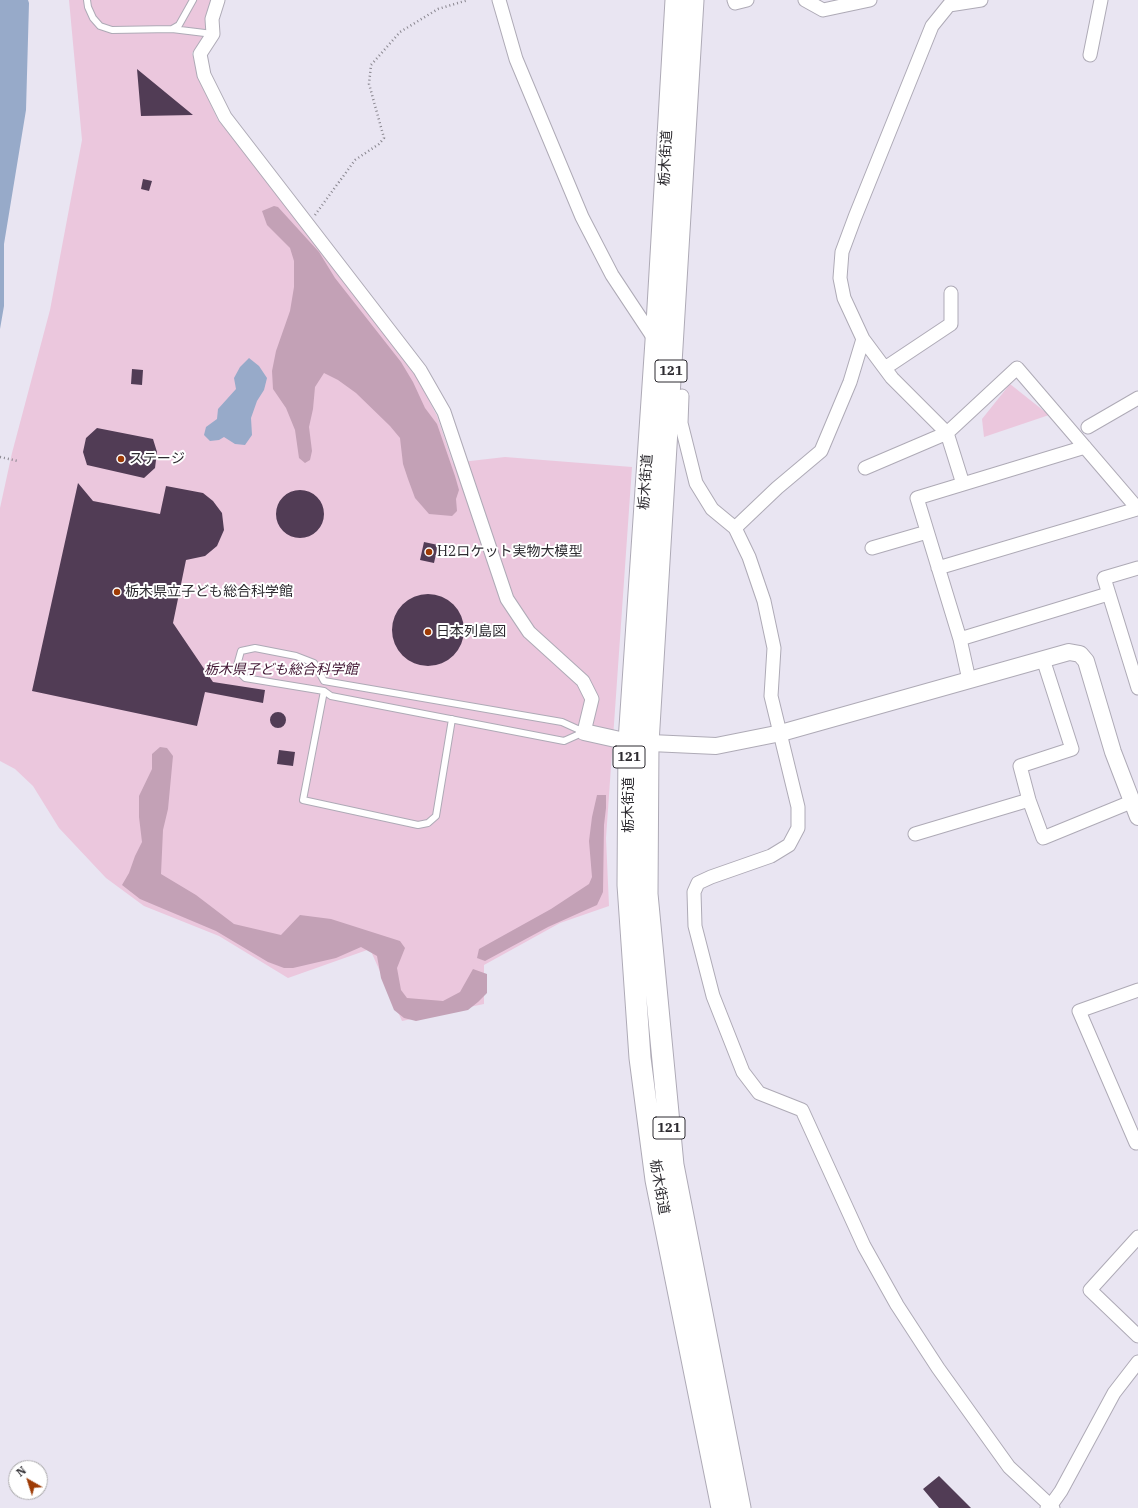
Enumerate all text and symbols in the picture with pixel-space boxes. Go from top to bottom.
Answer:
street label: 栃木街道 [656,130,676,186]
road number: 121 [655,360,687,382]
place label: ステージ [129,451,185,467]
street label: 栃木街道 [636,453,656,511]
marker: ステージ [116,454,126,464]
place label: H2ロケット実物大模型 [437,544,582,560]
marker: H2ロケット実物大模型 [424,547,434,557]
place label: 栃木県立子ども総合科学館 [125,584,293,600]
marker: 栃木県立子ども総合科学館 [112,587,122,597]
place label: 日本列島図 [436,624,506,640]
marker: 日本列島図 [423,627,433,637]
park label: 栃木県子ども総合科学館 [204,662,358,678]
road number: 121 [613,746,645,768]
street label: 栃木街道 [621,777,637,833]
road number: 121 [653,1117,685,1139]
street label: 栃木街道 [646,1158,672,1216]
north arrow [8,1460,48,1500]
text: N [13,1463,29,1480]

